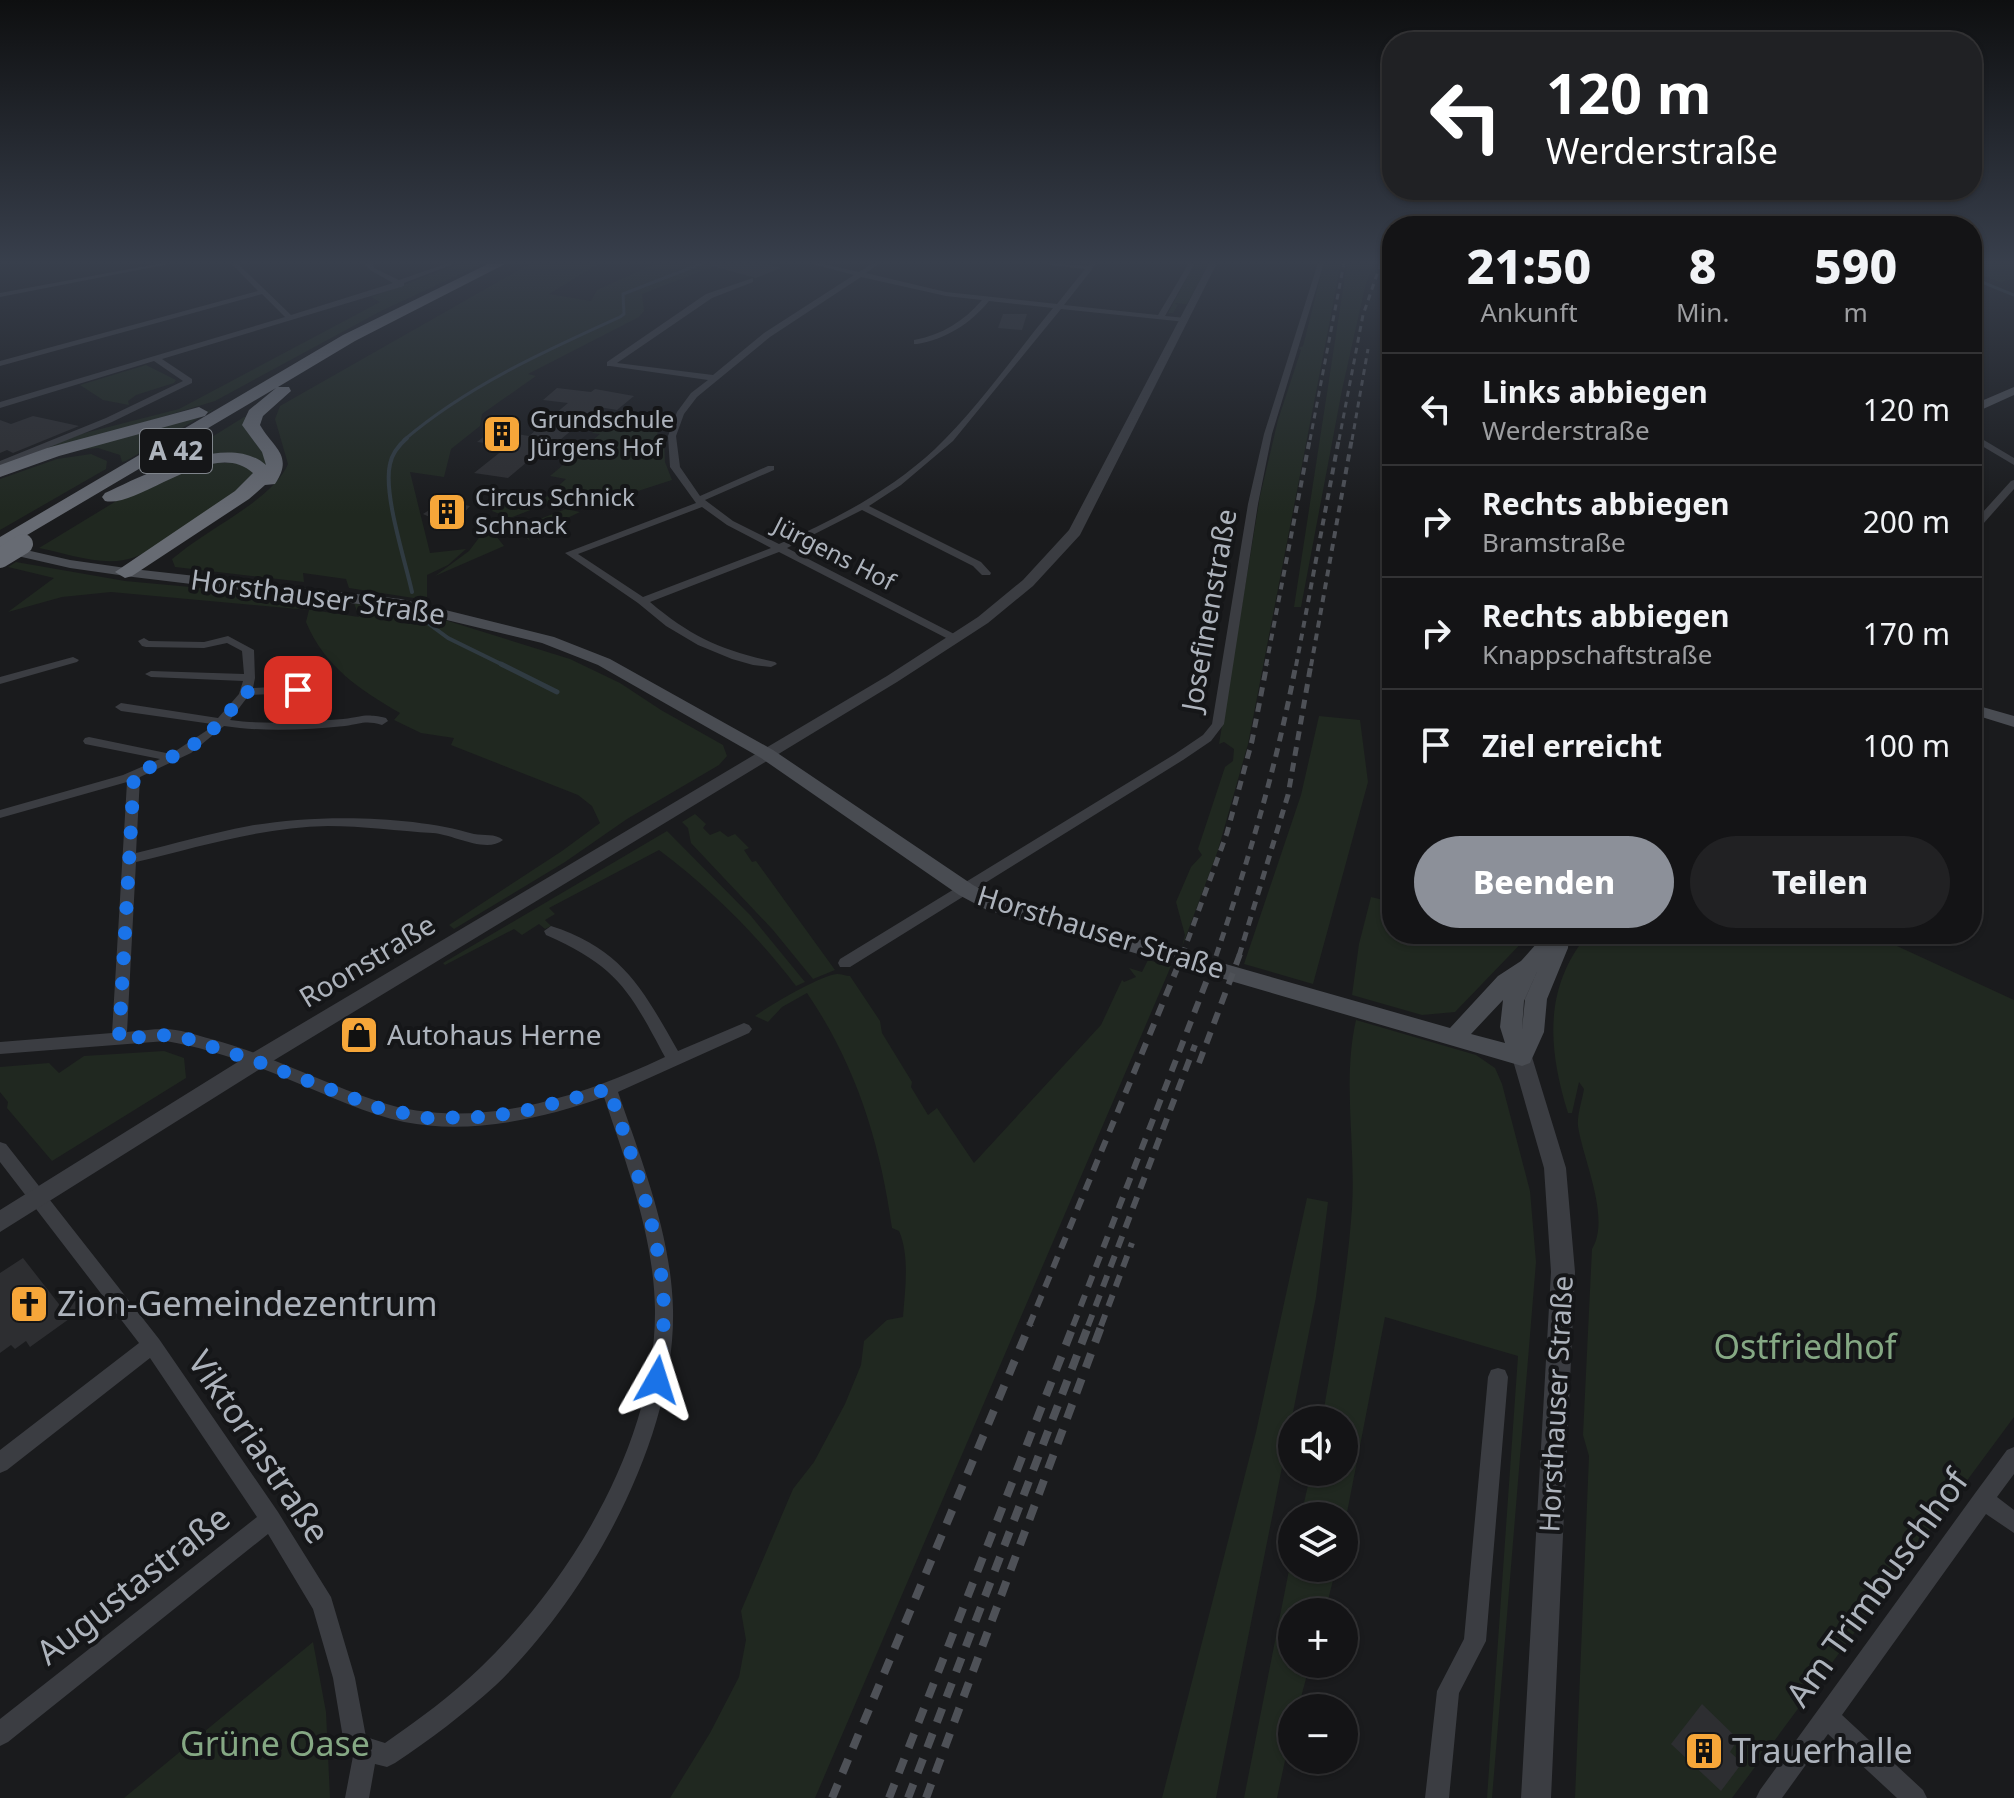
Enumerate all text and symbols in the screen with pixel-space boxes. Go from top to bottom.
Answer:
text: 120 m [1546,54,1711,130]
icon: left [1414,64,1518,168]
text: Werderstraße [1546,126,1778,175]
text: 21:50 [1467,233,1591,298]
text: 8 [1689,233,1717,298]
text: 590 [1814,233,1897,298]
text: Ankunft [1480,294,1578,330]
text: Min. [1676,294,1729,330]
text: m [1844,294,1868,330]
text: Links abbiegen [1482,371,1708,412]
icon: left [1414,387,1458,431]
text: 120 m [1863,389,1950,430]
place label: Grundschule Jürgens Hof [528,402,674,463]
text: Werderstraße [1482,412,1650,448]
building icon: Grundschule Jürgens Hof [481,413,523,455]
road number: A 42 [140,429,212,473]
place label: Circus Schnick Schnack [475,480,635,541]
text: Rechts abbiegen [1482,483,1730,524]
building icon: Circus Schnick Schnack [426,491,468,533]
icon: right [1414,499,1458,543]
text: 200 m [1863,501,1950,542]
street label: Josefinenstraße [1171,506,1245,717]
street label: Jürgens Hof [766,507,903,598]
text: Bramstraße [1482,524,1626,560]
street label: Horsthauser Straße [188,559,448,633]
text: Rechts abbiegen [1482,595,1730,636]
icon: right [1414,611,1458,655]
text: 170 m [1863,613,1950,654]
text: Knappschaftstraße [1482,636,1712,672]
pin [264,656,332,724]
icon: arrive [276,668,320,712]
icon: arrive [1414,723,1458,767]
text: Ziel erreicht [1482,725,1662,766]
text: 100 m [1863,725,1950,766]
button: Beenden [1414,836,1674,928]
button: Teilen [1690,836,1950,928]
street label: Horsthauser Straße [973,875,1230,987]
street label: Roonstraße [291,905,442,1016]
shop icon: Autohaus Herne [338,1014,380,1056]
place label: Autohaus Herne [387,1015,601,1053]
street label: Horsthauser Straße [1529,1275,1581,1533]
place label: Zion-Gemeindezentrum [57,1280,437,1326]
church icon: Zion-Gemeindezentrum [8,1283,50,1325]
park label: Ostfriedhof [1714,1323,1899,1369]
position arrow [615,1338,699,1422]
street label: Viktoriastraße [178,1341,341,1552]
map controls [1278,1406,1358,1774]
button: sound [1278,1406,1358,1486]
street label: Am Trimbuschhof [1774,1458,1979,1715]
street label: Augustastraße [26,1494,239,1674]
button: layers [1278,1502,1358,1582]
button: + [1278,1598,1358,1678]
button: − [1278,1694,1358,1774]
park label: Grüne Oase [180,1720,370,1766]
place label: Trauerhalle [1732,1727,1913,1773]
building icon: Trauerhalle [1683,1730,1725,1772]

